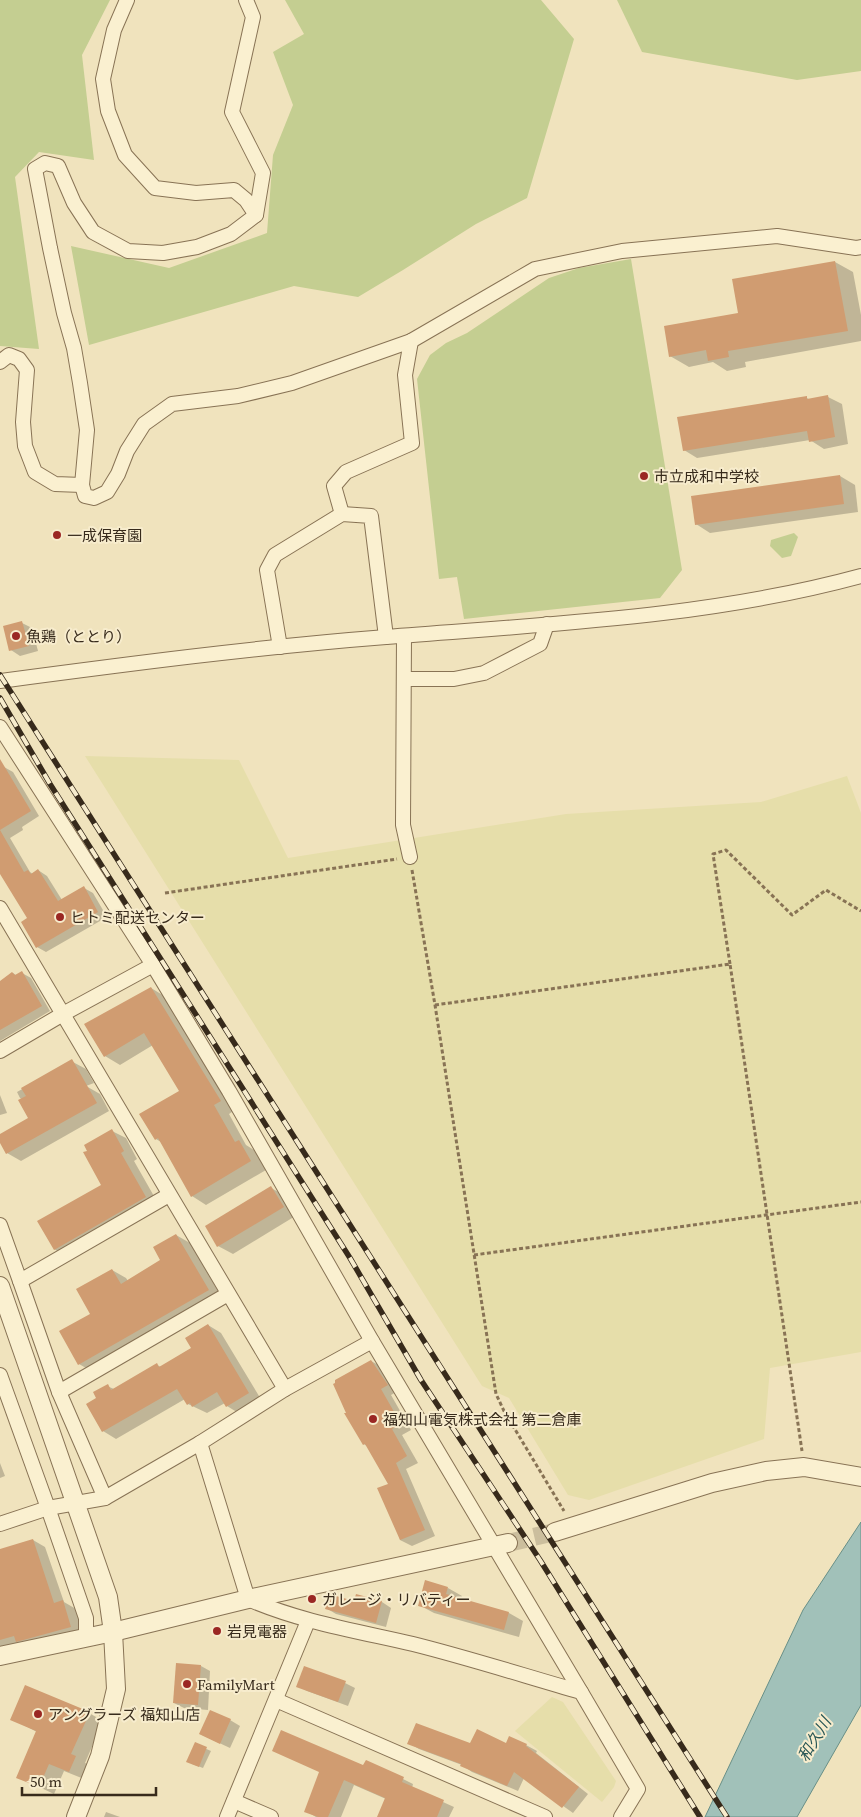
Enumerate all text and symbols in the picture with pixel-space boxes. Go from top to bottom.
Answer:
place label: 市立成和中学校 [654,466,759,487]
marker: 市立成和中学校 [638,470,650,482]
place label: 一成保育園 [67,525,142,546]
marker: 一成保育園 [51,529,63,541]
place label: 魚鶏（ととり） [26,626,131,647]
marker: 魚鶏（ととり） [10,630,22,642]
place label: ヒトミ配送センター [70,907,205,928]
marker: ヒトミ配送センター [54,911,66,923]
place label: 福知山電気株式会社 第二倉庫 [383,1409,582,1430]
marker: 福知山電気株式会社 第二倉庫 [367,1413,379,1425]
place label: ガレージ・リバティー [322,1589,471,1610]
marker: ガレージ・リバティー [306,1593,318,1605]
place label: 岩見電器 [227,1621,287,1642]
marker: 岩見電器 [211,1625,223,1637]
place label: FamilyMart [197,1674,275,1695]
marker: FamilyMart [181,1678,193,1690]
place label: アングラーズ 福知山店 [48,1704,200,1725]
marker: アングラーズ 福知山店 [32,1708,44,1720]
water label: 和久川 [792,1711,837,1765]
scale bar [22,1764,156,1796]
text: 50 m [30,1771,62,1792]

